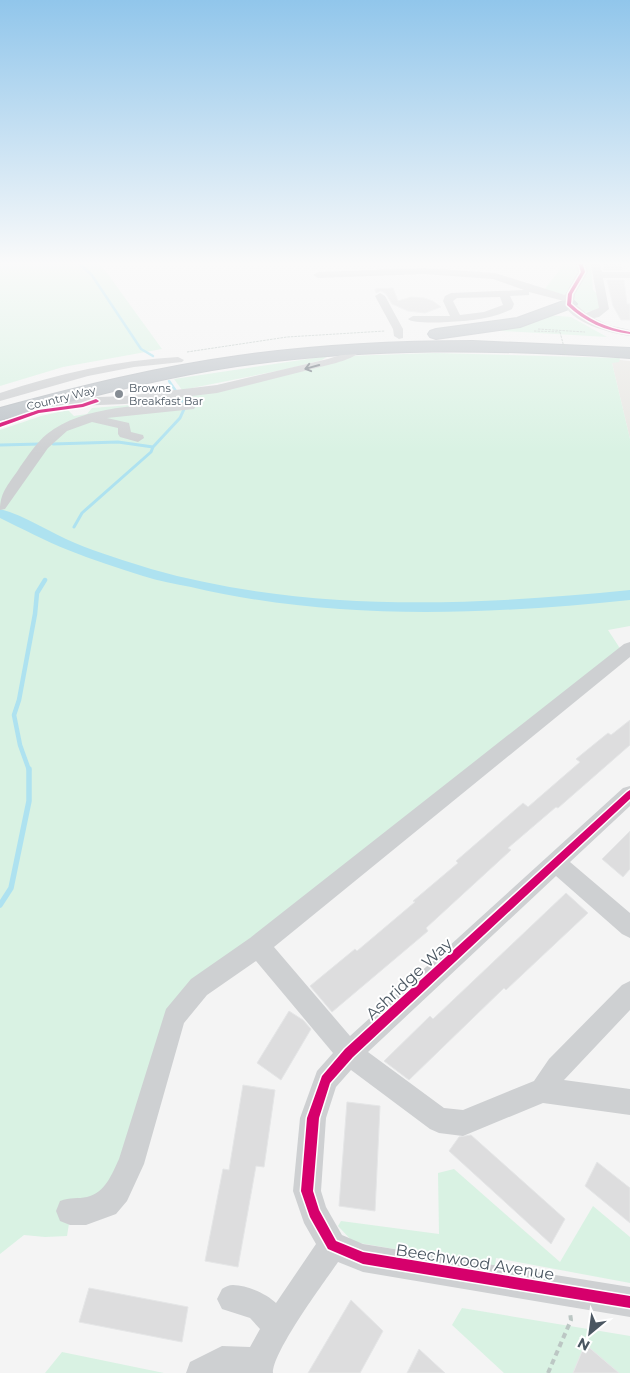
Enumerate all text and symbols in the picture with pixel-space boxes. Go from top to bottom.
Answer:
one-way arrow [304,362,320,372]
place label: Browns Breakfast Bar [129,381,203,408]
street label: Country Way [25,383,97,413]
marker: Browns Breakfast Bar [113,388,125,400]
street label: Ashridge Way [362,934,456,1024]
street label: Beechwood Avenue [394,1240,556,1284]
north arrow [565,1308,615,1358]
text: N [574,1334,593,1355]

